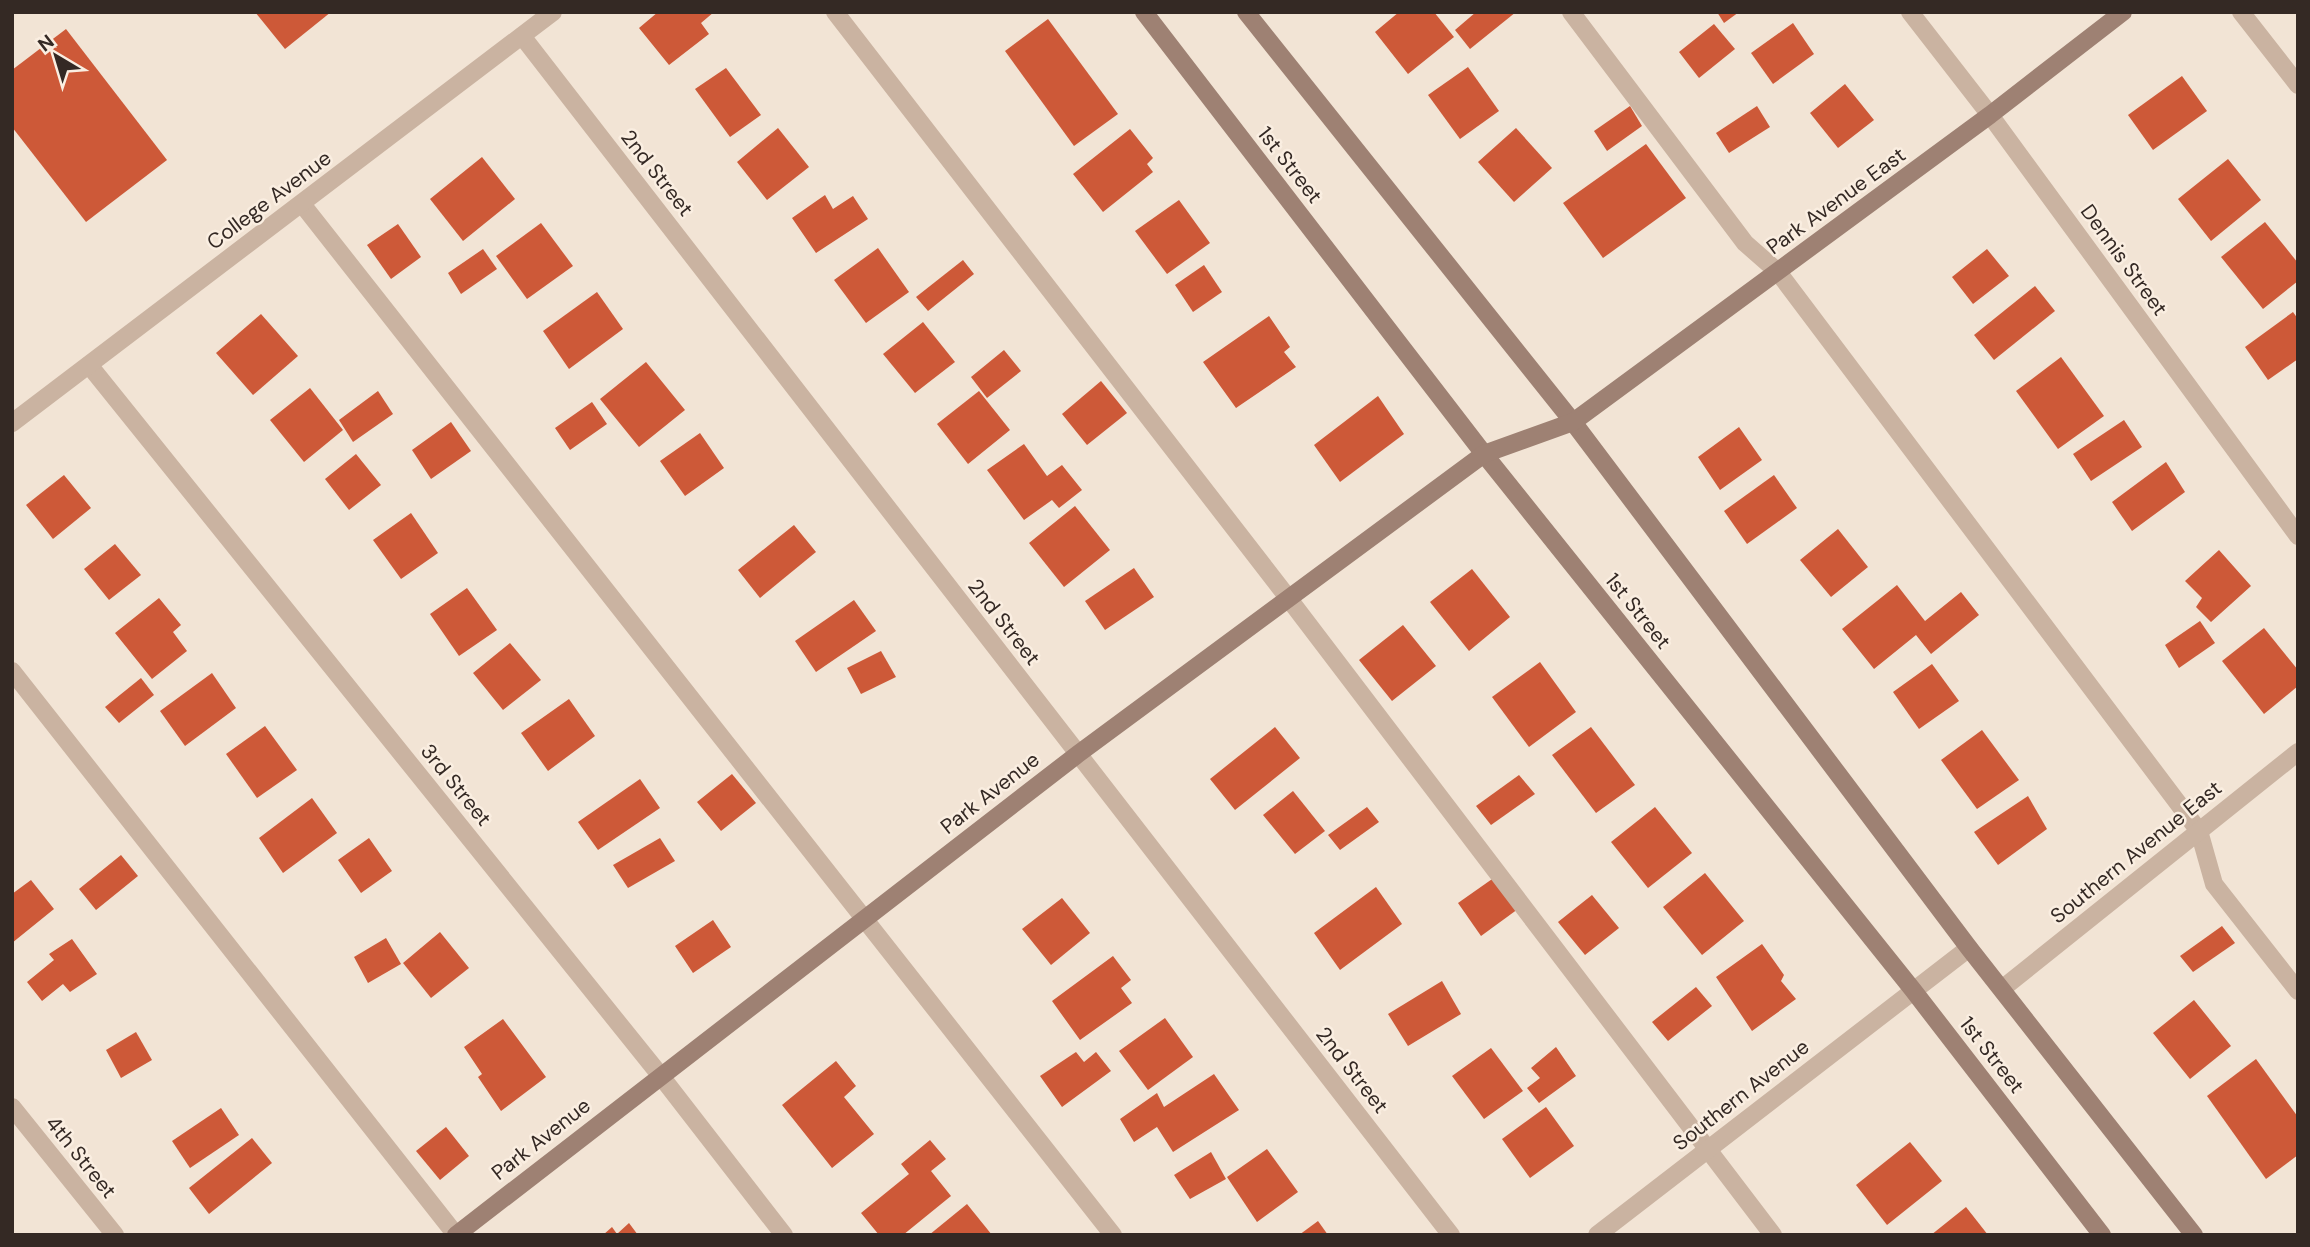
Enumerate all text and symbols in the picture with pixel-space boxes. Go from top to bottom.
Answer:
north arrow [21,21,91,91]
text: N [33,29,59,57]
street label: 1st Street [1251,121,1329,209]
street label: 2nd Street [614,124,700,222]
street label: Park Avenue East [1761,141,1911,261]
street label: College Avenue [201,144,337,256]
street label: Dennis Street [2074,199,2174,321]
street label: 1st Street [1599,567,1677,655]
street label: 2nd Street [961,573,1047,671]
street label: 3rd Street [414,738,498,832]
street label: Park Avenue [935,745,1045,840]
street label: Southern Avenue East [2044,774,2228,930]
street label: 1st Street [1953,1011,2031,1099]
street label: 2nd Street [1309,1021,1395,1119]
street label: Southern Avenue [1667,1033,1815,1157]
street label: Park Avenue [486,1091,596,1186]
street label: 4th Street [39,1110,123,1204]

